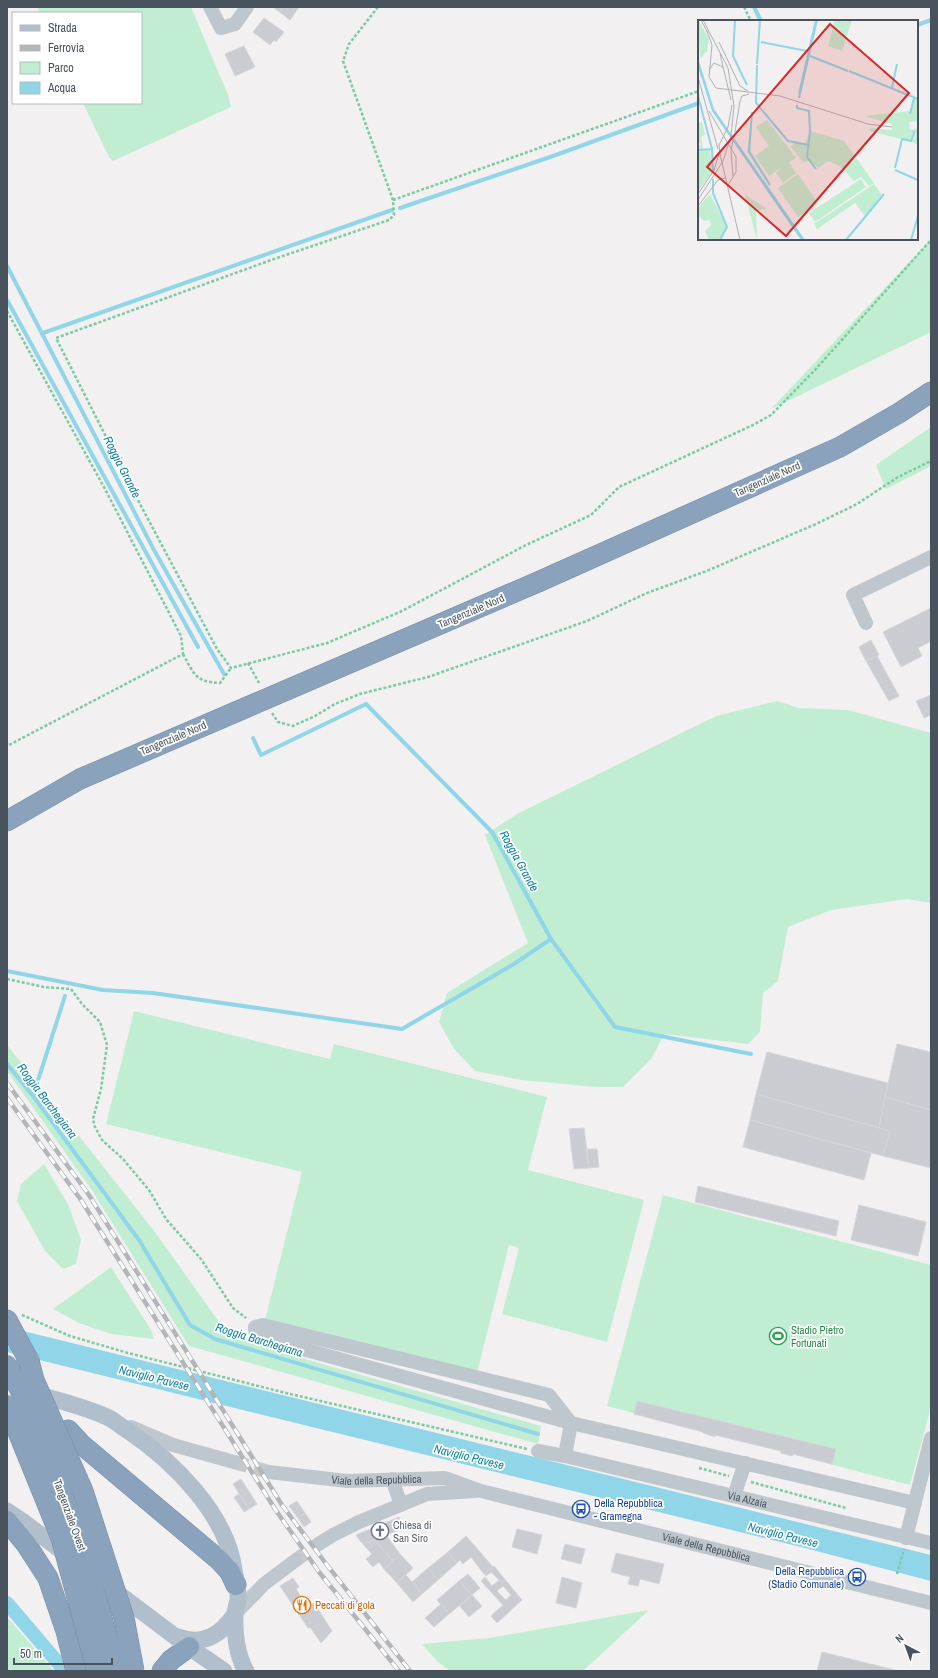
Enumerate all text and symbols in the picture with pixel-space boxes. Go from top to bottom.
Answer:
legend [12,12,142,104]
text: Strada [48,20,78,36]
inset map [698,20,918,240]
text: Ferrovia [48,40,85,56]
text: Parco [48,60,74,76]
text: Acqua [47,80,76,96]
water label: Roggia Grande [100,433,145,501]
street label: Tangenziale Nord [732,458,802,500]
street label: Tangenziale Nord [436,591,506,631]
street label: Tangenziale Nord [138,718,208,758]
water label: Roggia Grande [496,828,543,895]
water label: Roggia Barchegiana [13,1060,81,1142]
water label: Roggia Barchegiana [214,1319,305,1361]
place label: Stadio Pietro Fortunati [791,1323,844,1350]
sports icon: Stadio Pietro Fortunati [768,1326,788,1346]
water label: Naviglio Pavese [117,1362,191,1395]
water label: Naviglio Pavese [432,1441,506,1474]
street label: Viale della Repubblica [331,1472,422,1488]
street label: Tangenziale Ovest [51,1477,90,1553]
street label: Via Alzaia [726,1488,769,1511]
place label: Della Repubblica - Gramegna [594,1496,663,1523]
bus stop icon: Della Repubblica - Gramegna [571,1499,591,1519]
place label: Chiesa di San Siro [393,1518,432,1545]
water label: Naviglio Pavese [746,1519,820,1552]
church icon: Chiesa di San Siro [370,1521,390,1541]
street label: Viale della Repubblica [661,1529,752,1565]
place label: Della Repubblica (Stadio Comunale) [768,1564,844,1591]
bus stop icon: Della Repubblica (Stadio Comunale) [847,1567,867,1587]
restaurant icon: Peccati di gola [292,1595,312,1615]
place label: Peccati di gola [315,1598,375,1612]
north arrow [886,1626,926,1666]
text: N [892,1631,906,1646]
scale bar [14,1640,112,1666]
text: 50 m [20,1646,42,1662]

